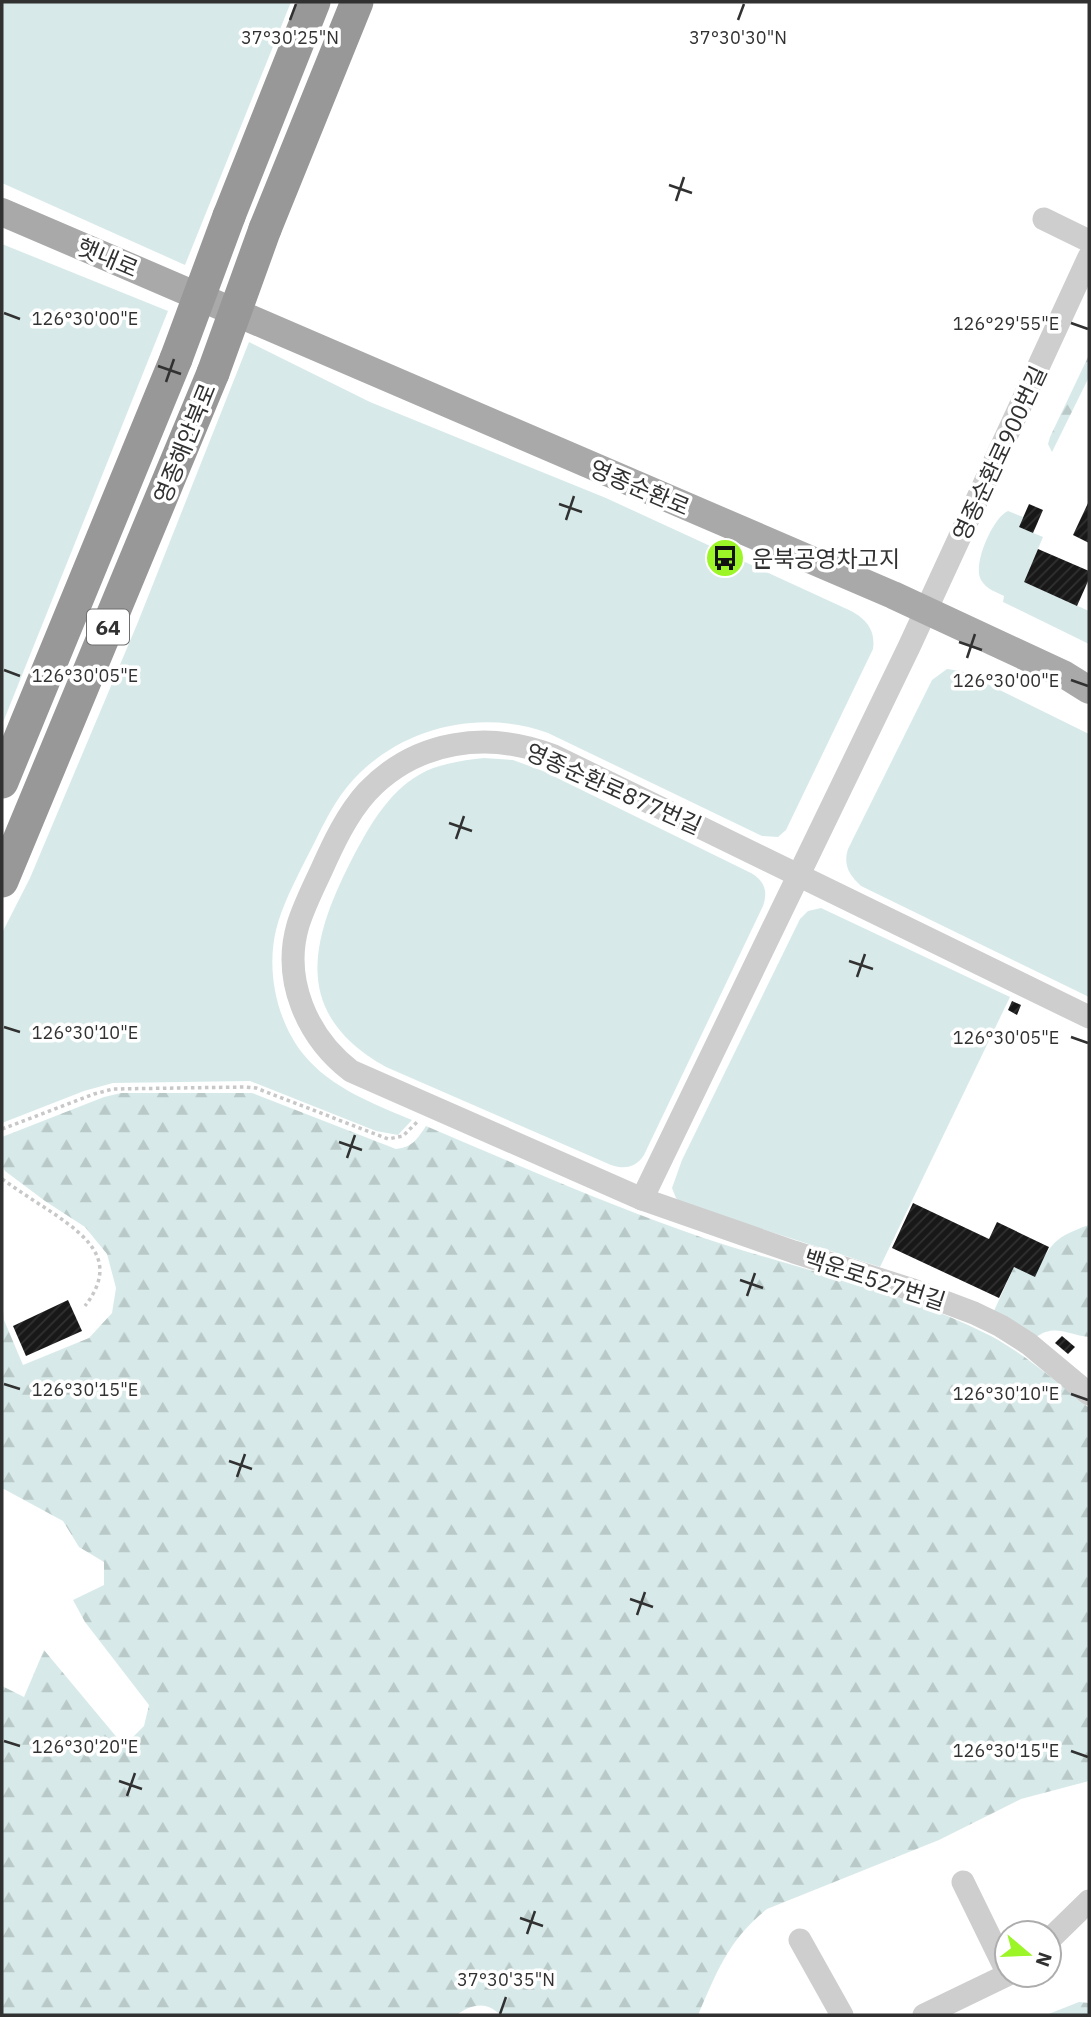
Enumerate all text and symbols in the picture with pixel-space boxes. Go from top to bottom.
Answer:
text: 37°30'25"N [241,26,339,49]
text: 37°30'30"N [689,26,787,49]
street label: 햇내로 [73,231,143,283]
text: 126°30'00"E [32,307,138,330]
text: 126°29'55"E [953,312,1059,335]
street label: 영종순환로900번길 [945,361,1053,545]
street label: 영종해안북로 [146,379,222,507]
street label: 영종순환로 [585,453,695,521]
bus stop icon: 운북공영차고지 [704,537,746,579]
place label: 운북공영차고지 [752,543,900,573]
road number: 64 [87,610,129,644]
text: 126°30'05"E [32,664,138,687]
text: 126°30'00"E [953,669,1059,692]
street label: 영종순환로877번길 [521,736,707,840]
text: 126°30'10"E [32,1021,138,1044]
text: 126°30'05"E [953,1026,1059,1049]
street label: 백운로527번길 [800,1242,950,1316]
text: 126°30'15"E [32,1378,138,1401]
text: 126°30'10"E [953,1382,1059,1405]
text: 126°30'20"E [32,1735,138,1758]
text: 126°30'15"E [953,1739,1059,1762]
north arrow [993,1919,1063,1989]
text: N [1030,1949,1058,1970]
text: 37°30'35"N [457,1968,555,1991]

